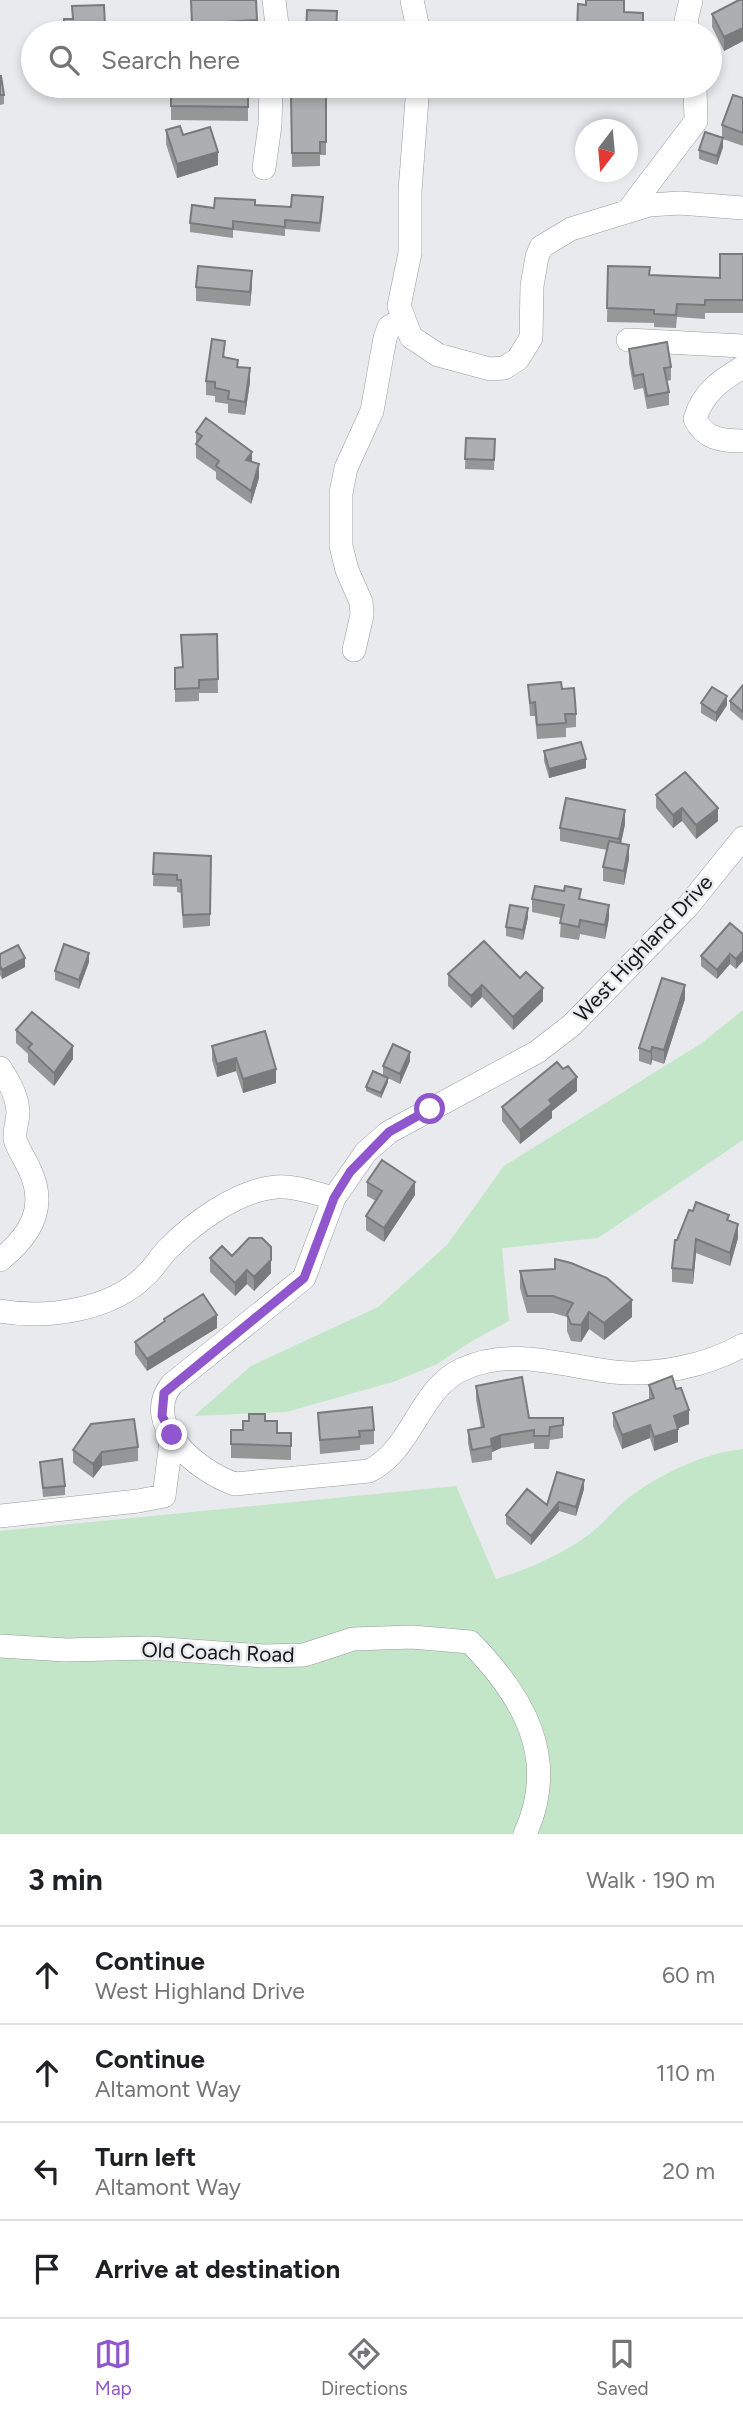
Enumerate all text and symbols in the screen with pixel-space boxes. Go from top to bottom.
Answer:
search box [21,21,722,98]
icon: search [45,41,83,79]
text: Search here [101,44,240,76]
north arrow [575,119,638,182]
street label: West Highland Drive [569,869,717,1027]
route start [414,1093,445,1124]
route end [156,1419,187,1450]
street label: Old Coach Road [141,1637,295,1667]
text: 3 min [28,1861,103,1898]
text: Walk · 190 m [586,1866,715,1894]
text: Continue [95,1945,205,1977]
icon: ahead [28,1956,66,1994]
text: 60 m [662,1961,715,1989]
text: West Highland Drive [95,1977,305,2005]
text: Continue [95,2043,205,2075]
icon: ahead [28,2054,66,2092]
text: 110 m [656,2059,715,2087]
text: Altamont Way [95,2075,241,2103]
text: Turn left [95,2141,196,2173]
icon: left [28,2152,66,2190]
text: 20 m [662,2157,715,2185]
text: Altamont Way [95,2173,241,2201]
icon: arrive [28,2250,66,2288]
text: Arrive at destination [95,2253,340,2285]
tab: Map [94,2335,132,2400]
tab: Directions [321,2335,408,2400]
tab: Saved [596,2335,649,2400]

